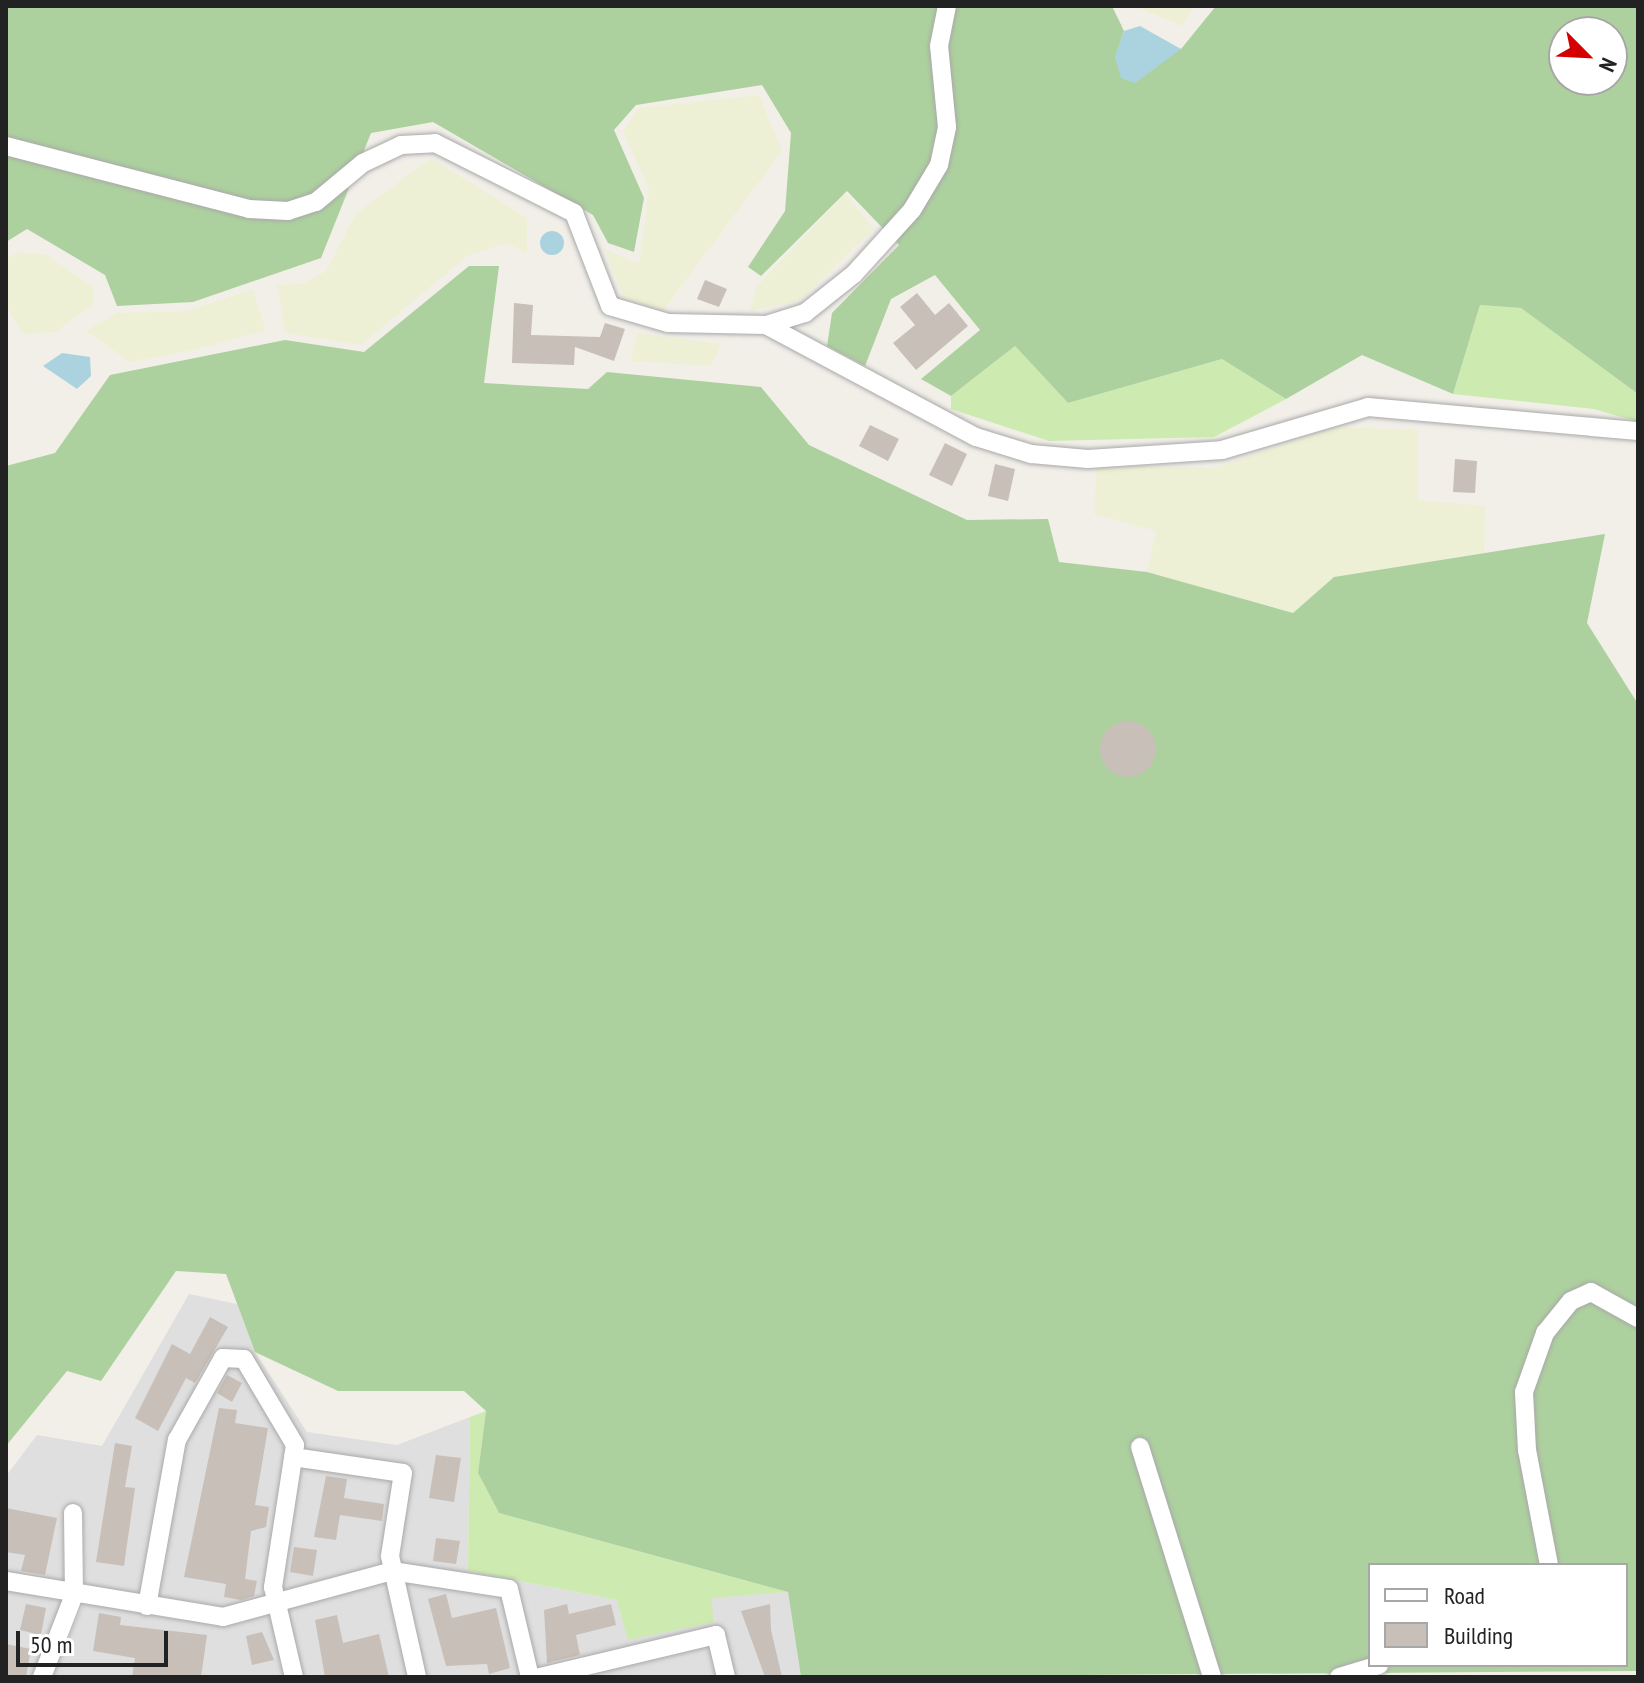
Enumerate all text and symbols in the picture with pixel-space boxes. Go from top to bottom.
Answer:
north arrow [1548,16,1628,96]
text: N [1593,54,1623,76]
legend [1368,1563,1628,1667]
text: Road [1444,1580,1485,1611]
scale bar [20,1615,172,1665]
text: Building [1444,1620,1513,1651]
text: 50 m [30,1629,72,1660]

